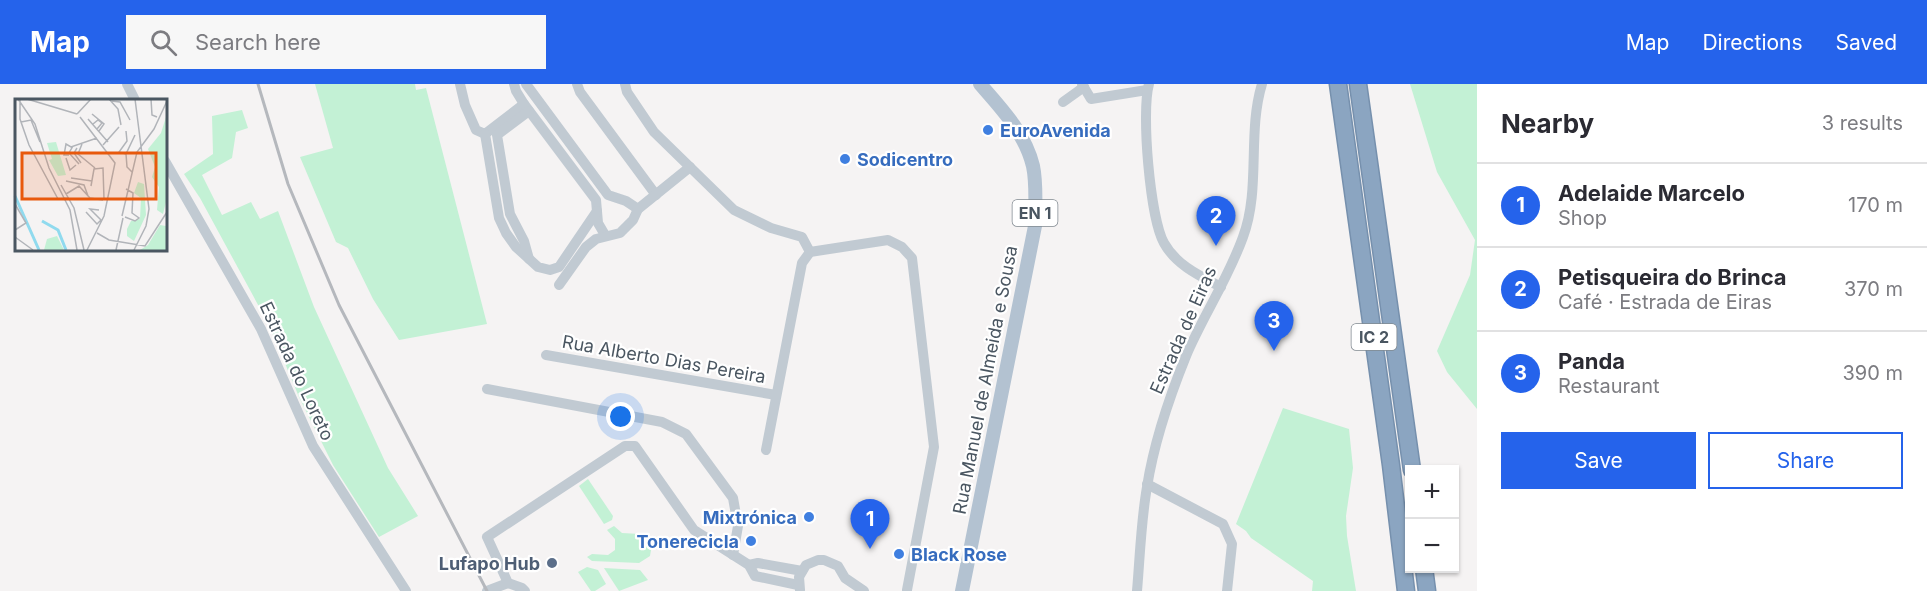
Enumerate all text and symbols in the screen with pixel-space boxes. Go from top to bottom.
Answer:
search box [126,15,546,69]
text: Map [30,25,90,59]
icon: search [147,26,180,59]
text: Search here [195,29,321,55]
text: Map [1626,30,1669,55]
text: Directions [1702,30,1803,55]
text: Saved [1836,30,1897,55]
inset map [15,99,166,250]
text: Nearby [1501,108,1594,139]
text: 3 results [1822,111,1903,135]
place label: EuroAvenida [1000,120,1111,141]
marker: EuroAvenida [981,123,995,137]
place label: Sodicentro [857,149,953,170]
marker: Sodicentro [838,152,852,166]
text: Adelaide Marcelo [1558,180,1745,206]
text: 1 [1516,193,1525,217]
text: 170 m [1848,193,1903,217]
pin: 2 [1196,196,1236,246]
road number: EN 1 [1012,200,1058,226]
text: Shop [1558,206,1607,230]
street label: Rua Manuel de Almeida e Sousa [949,244,1021,516]
street label: Estrada de Eiras [1145,263,1221,397]
text: Petisqueira do Brinca [1558,264,1787,290]
text: 2 [1514,277,1527,301]
text: 370 m [1844,277,1903,301]
text: Café · Estrada de Eiras [1558,290,1772,314]
street label: Estrada do Loreto [256,298,338,444]
pin: 3 [1254,302,1294,351]
road number: IC 2 [1352,324,1396,350]
street label: Rua Alberto Dias Pereira [561,331,767,387]
text: Panda [1558,348,1625,374]
text: 3 [1514,361,1527,385]
text: 390 m [1842,361,1903,385]
text: Restaurant [1558,374,1660,398]
your location [606,402,635,431]
button: Save [1501,432,1696,489]
button: Share [1708,432,1903,489]
map controls [1405,465,1459,573]
button: + [1405,465,1459,519]
pin: 1 [850,500,890,549]
place label: Mixtrónica [703,507,797,528]
marker: Mixtrónica [802,510,816,524]
button: − [1405,519,1459,573]
place label: Tonerecicla [636,531,739,552]
marker: Tonerecicla [744,534,758,548]
place label: Black Rose [911,544,1007,565]
marker: Black Rose [892,547,906,561]
place label: Lufapo Hub [439,553,540,574]
marker: Lufapo Hub [545,556,559,570]

